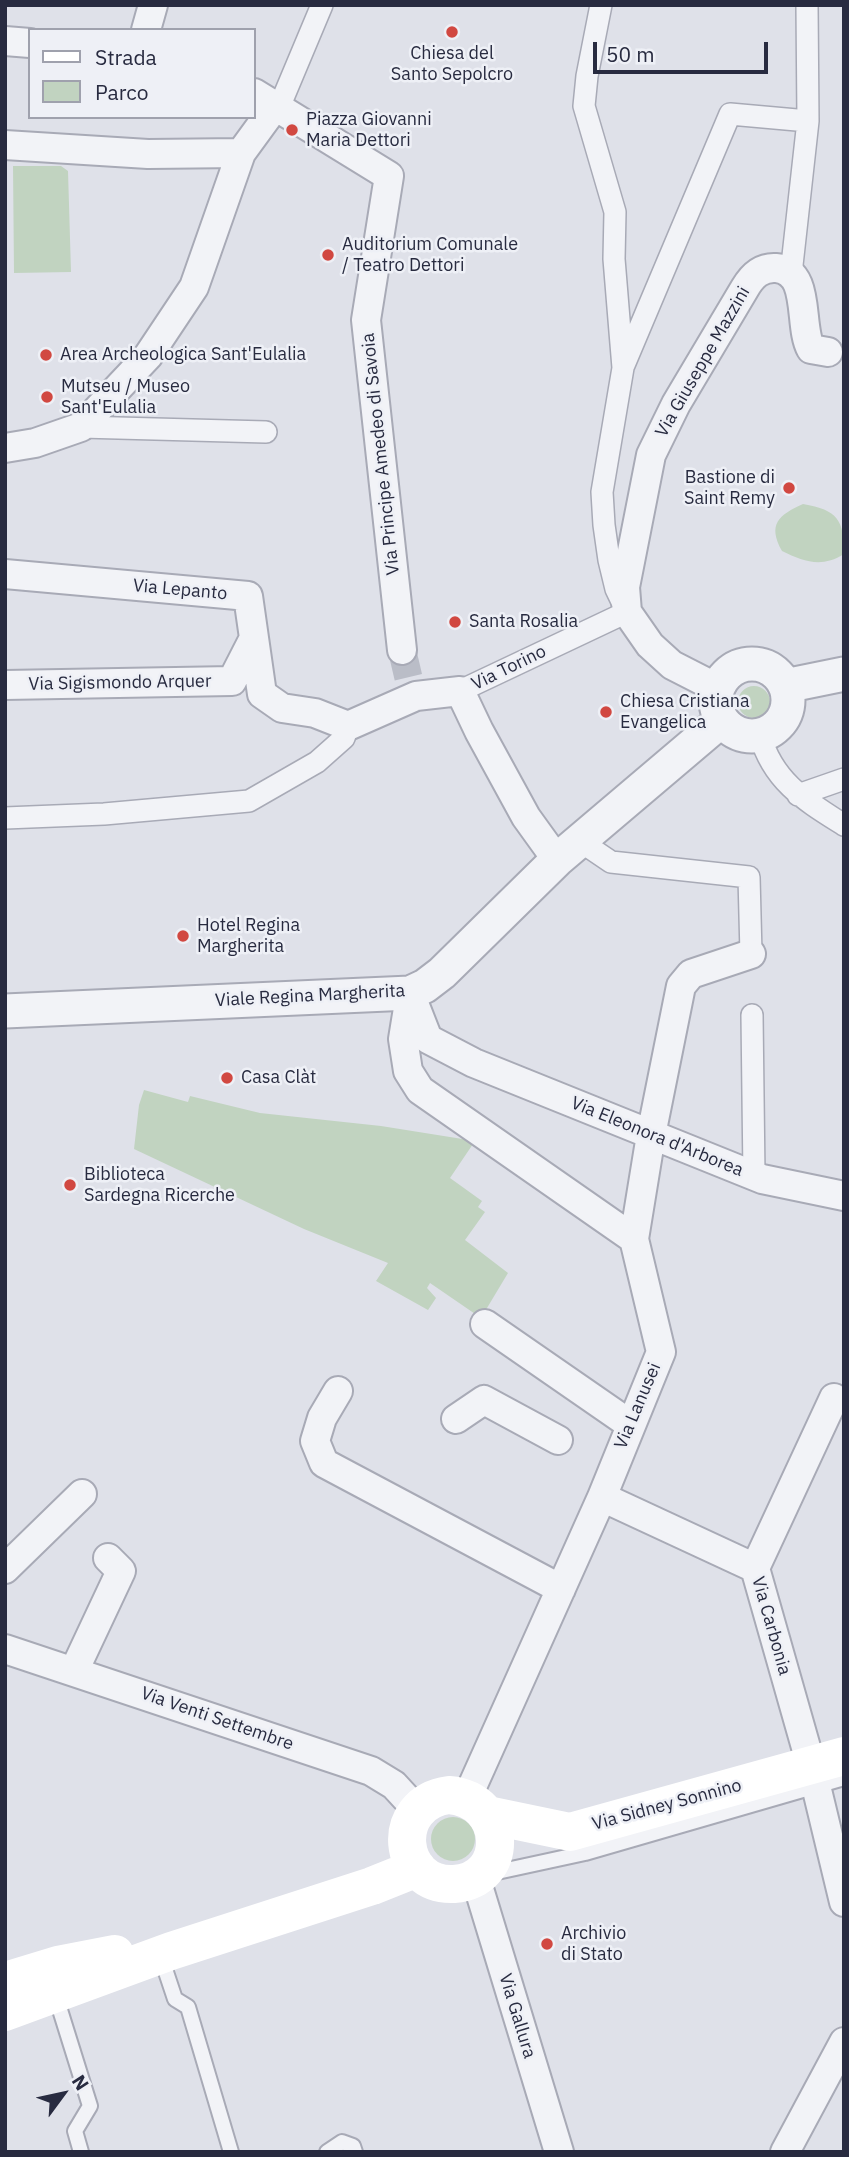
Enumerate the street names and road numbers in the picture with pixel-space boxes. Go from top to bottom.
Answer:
street label: Via Giuseppe Mazzini [651,283,755,441]
street label: Via Principe Amedeo di Savoia [358,332,404,576]
street label: Via Lepanto [132,575,228,605]
street label: Via Torino [468,641,550,695]
street label: Via Sigismondo Arquer [28,671,212,695]
street label: Viale Regina Margherita [214,980,406,1012]
street label: Via Eleonora d'Arborea [568,1093,746,1181]
street label: Via Lanusei [610,1360,666,1452]
street label: Via Carbonia [747,1574,795,1678]
street label: Via Venti Settembre [138,1683,296,1755]
street label: Via Sidney Sonnino [590,1775,744,1835]
street label: Via Gallura [494,1971,540,2061]

